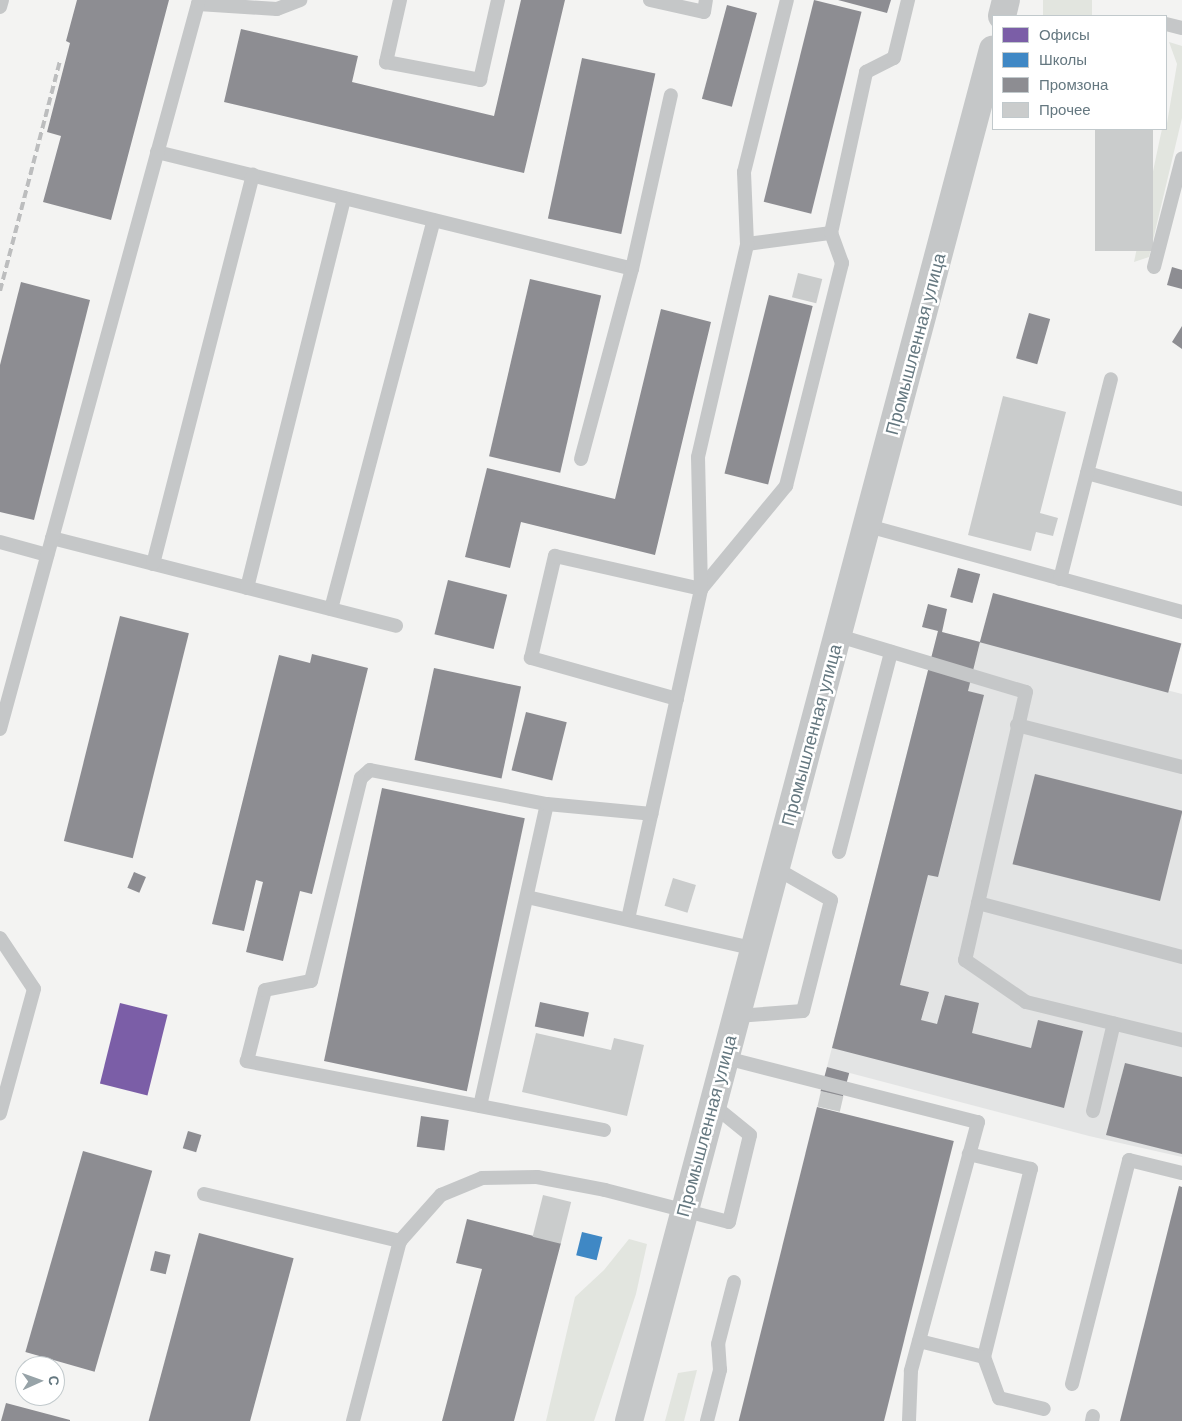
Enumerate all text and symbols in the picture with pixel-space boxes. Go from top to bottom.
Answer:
legend [992,15,1167,130]
text: Офисы [1039,26,1090,43]
text: Школы [1039,51,1087,68]
text: Промзона [1039,76,1108,93]
text: Прочее [1039,101,1091,118]
street label: Промышленная улица [881,251,951,437]
street label: Промышленная улица [777,642,847,828]
street label: Промышленная улица [672,1033,742,1219]
north arrow [15,1356,65,1406]
text: С [46,1375,62,1386]

